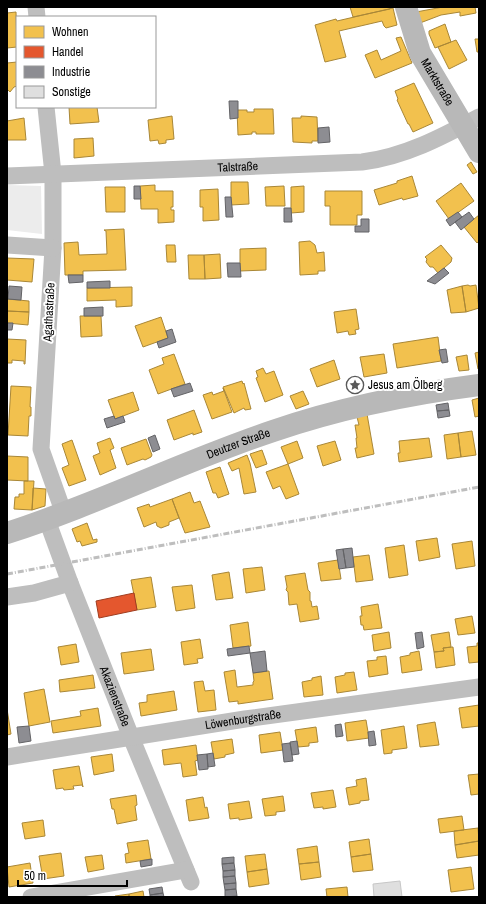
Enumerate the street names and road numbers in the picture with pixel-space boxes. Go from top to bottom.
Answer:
street label: Marktstraße [417,55,458,109]
street label: Talstraße [217,158,258,176]
street label: Agathastraße [39,282,59,343]
street label: Deutzer Straße [204,425,272,463]
street label: Akazienstraße [95,663,134,729]
street label: Löwenburgstraße [204,706,282,733]

